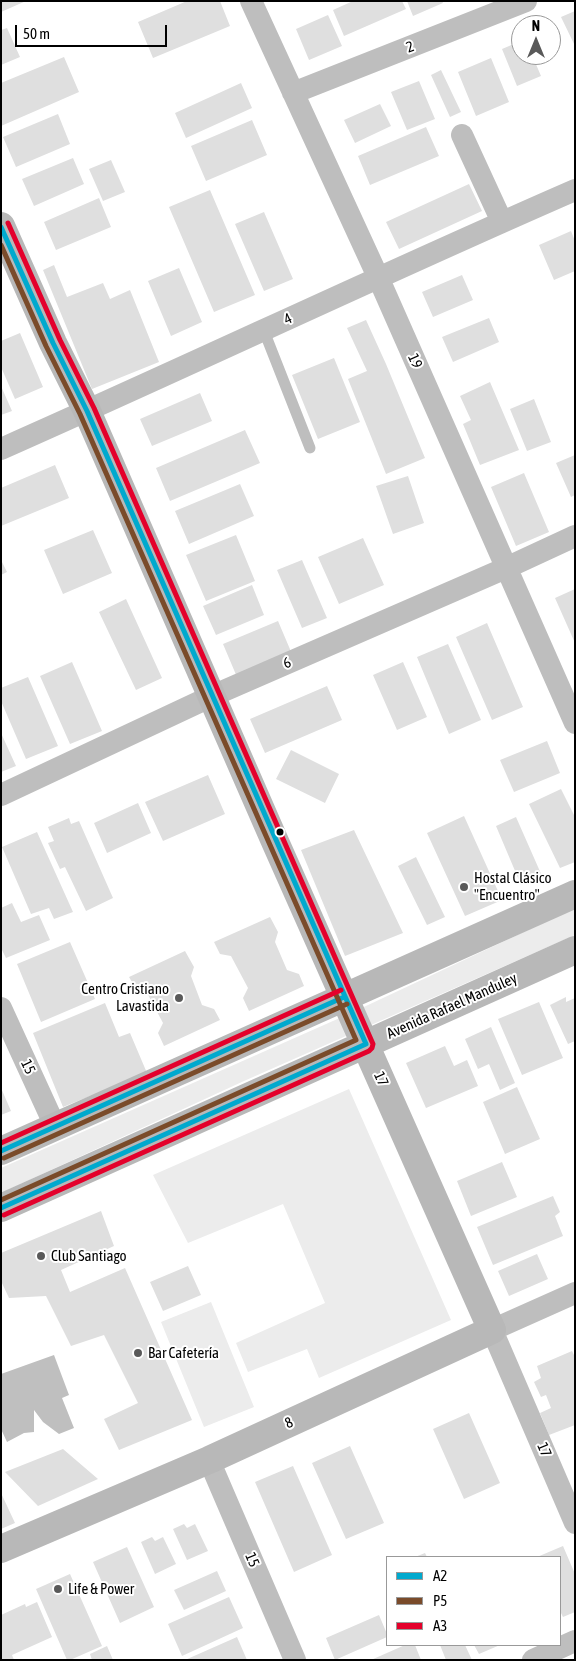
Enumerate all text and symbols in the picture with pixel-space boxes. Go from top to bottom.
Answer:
scale bar [18,15,170,47]
north arrow [511,15,561,65]
text: N [532,18,540,34]
text: 50 m [23,25,50,42]
street label: 2 [403,37,417,57]
street label: 4 [281,309,295,329]
street label: 19 [404,351,426,371]
street label: 6 [280,653,294,673]
unlabelled marker [275,827,285,837]
place label: Hostal Clásico "Encuentro" [474,869,551,904]
marker: Hostal Clásico "Encuentro" [458,881,470,893]
street label: Avenida Rafael Manduley [384,969,520,1043]
place label: Centro Cristiano Lavastida [81,980,169,1015]
marker: Centro Cristiano Lavastida [173,992,185,1004]
street label: 15 [17,1057,39,1077]
street label: 17 [370,1069,392,1089]
place label: Club Santiago [51,1247,127,1265]
marker: Club Santiago [35,1250,47,1262]
place label: Bar Cafetería [148,1344,219,1362]
marker: Bar Cafetería [132,1347,144,1359]
street label: 8 [282,1413,296,1433]
street label: 17 [533,1440,555,1460]
street label: 15 [241,1550,263,1570]
legend [386,1556,561,1646]
text: A2 [433,1567,447,1584]
place label: Life & Power [68,1580,134,1598]
marker: Life & Power [52,1583,64,1595]
text: P5 [433,1592,447,1609]
text: A3 [433,1617,447,1634]

